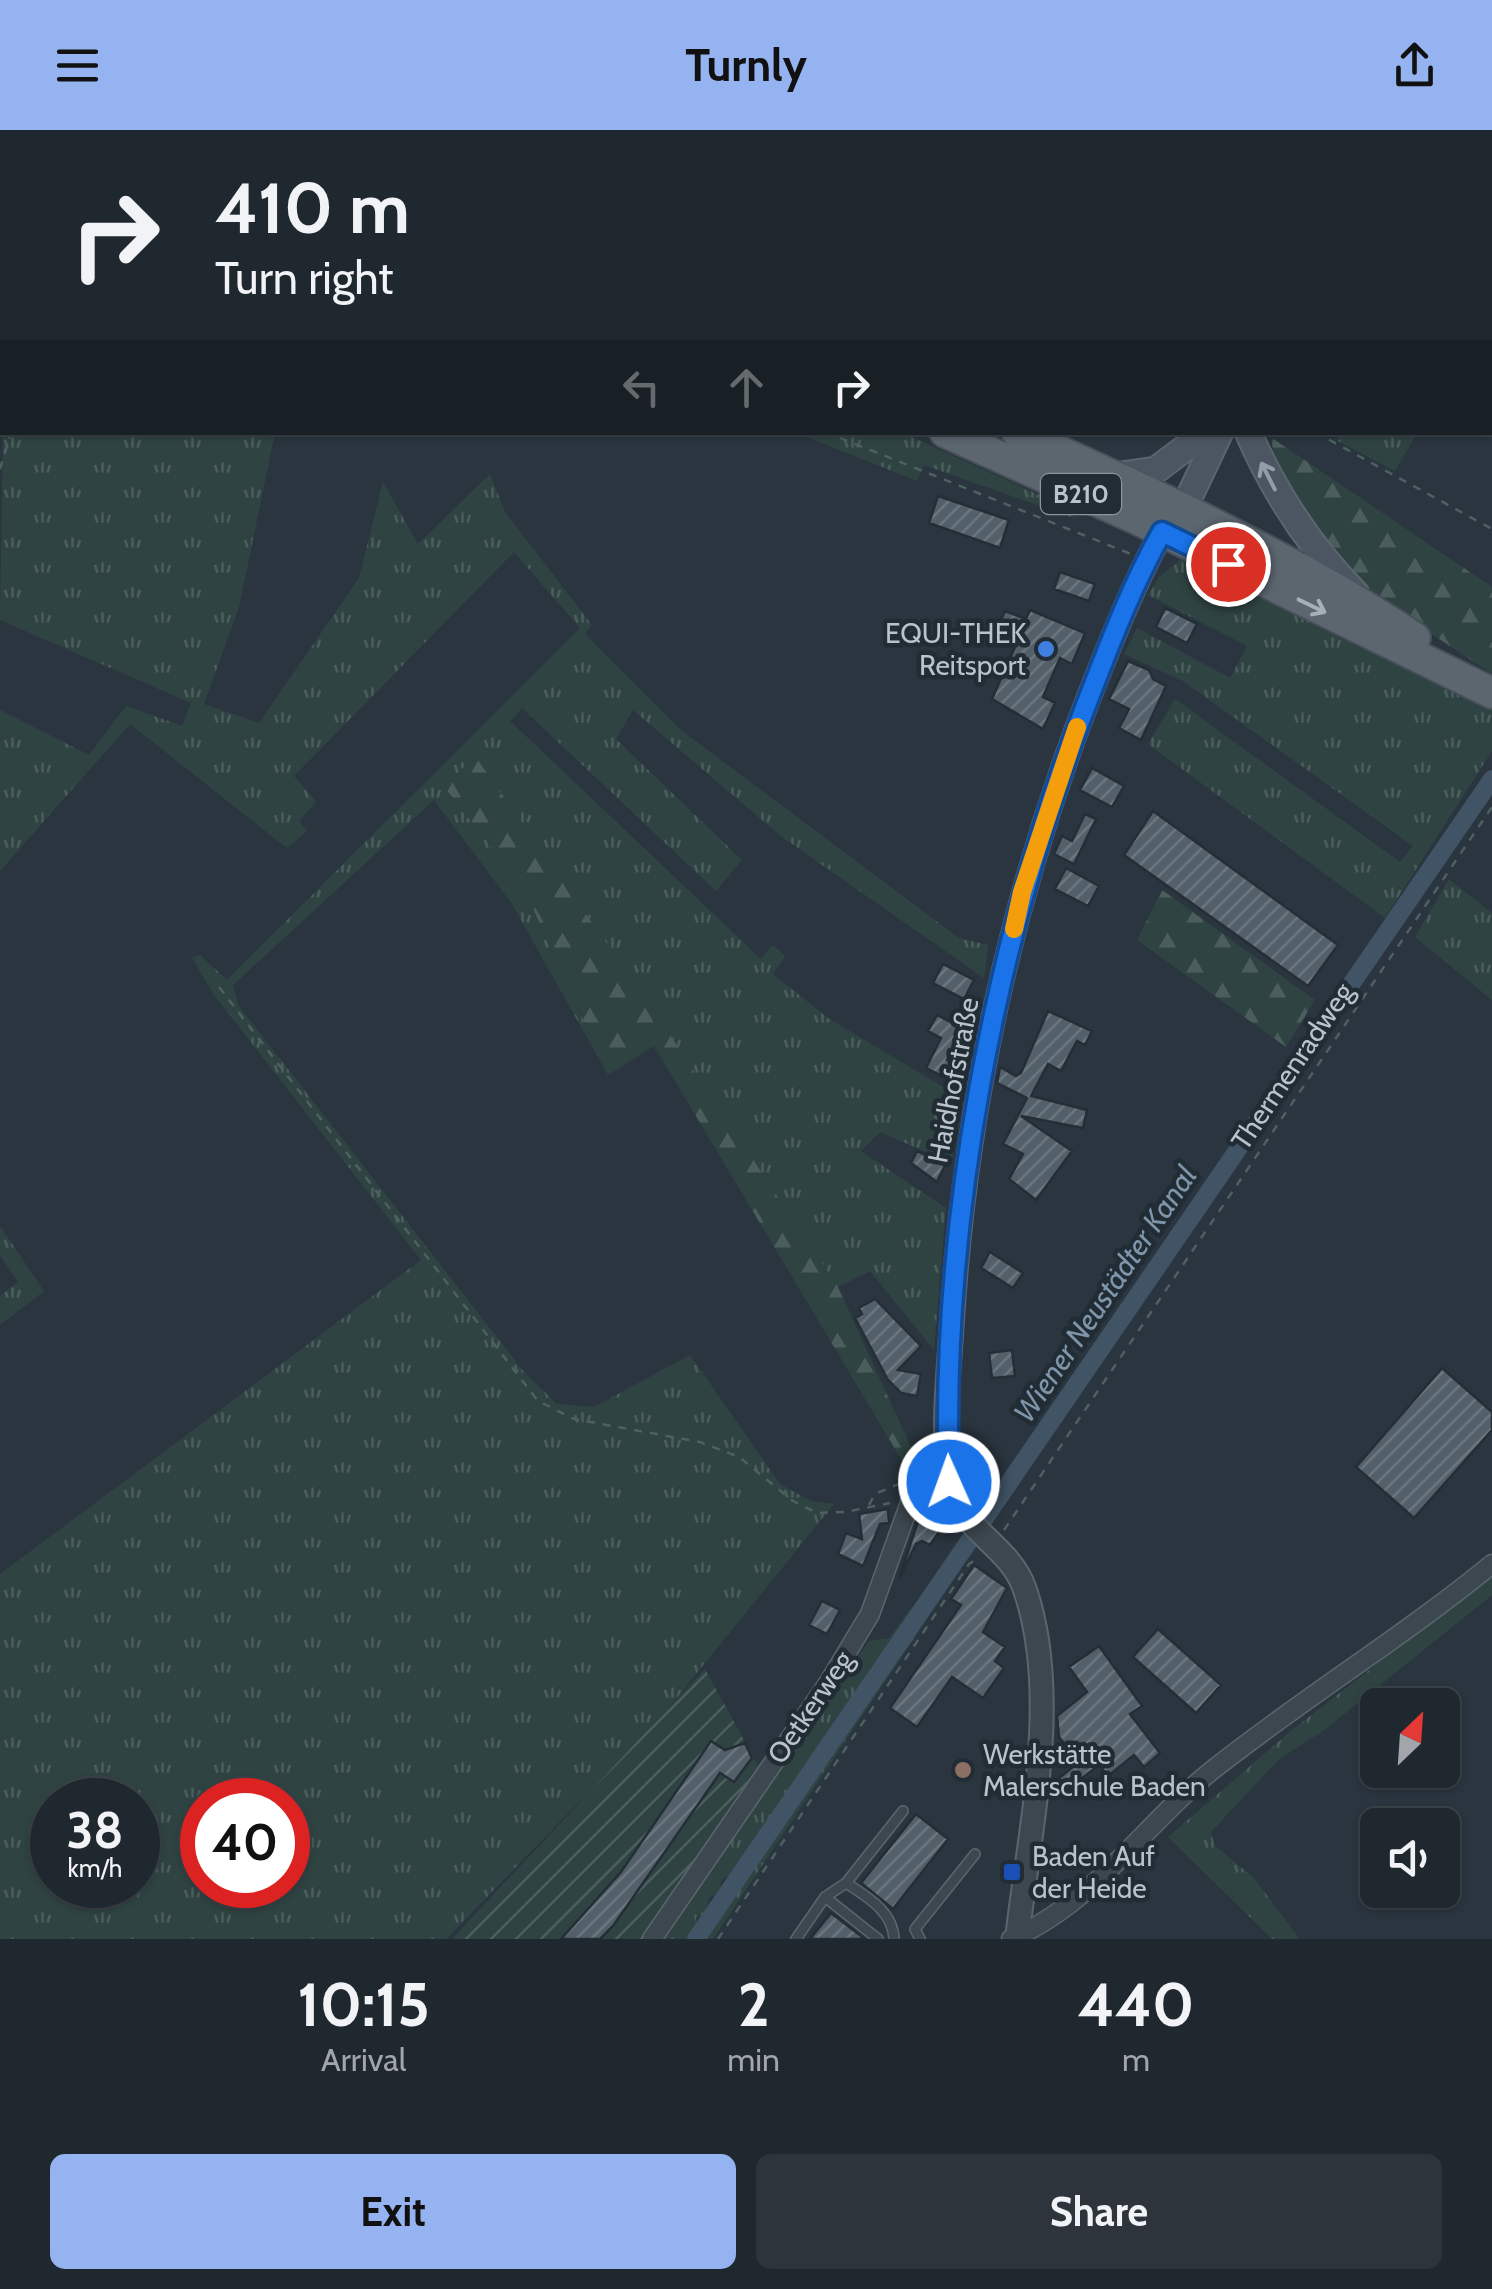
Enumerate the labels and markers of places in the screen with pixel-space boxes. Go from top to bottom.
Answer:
pin [1186,522,1271,607]
place label: EQUI-THEK Reitsport [885,616,1026,682]
marker: EQUI-THEK Reitsport [1035,638,1057,660]
place label: Werkstätte Malerschule Baden [983,1737,1206,1803]
marker: Werkstätte Malerschule Baden [952,1759,974,1781]
place label: Baden Auf der Heide [1032,1839,1155,1905]
marker: Baden Auf der Heide [1001,1861,1023,1883]

